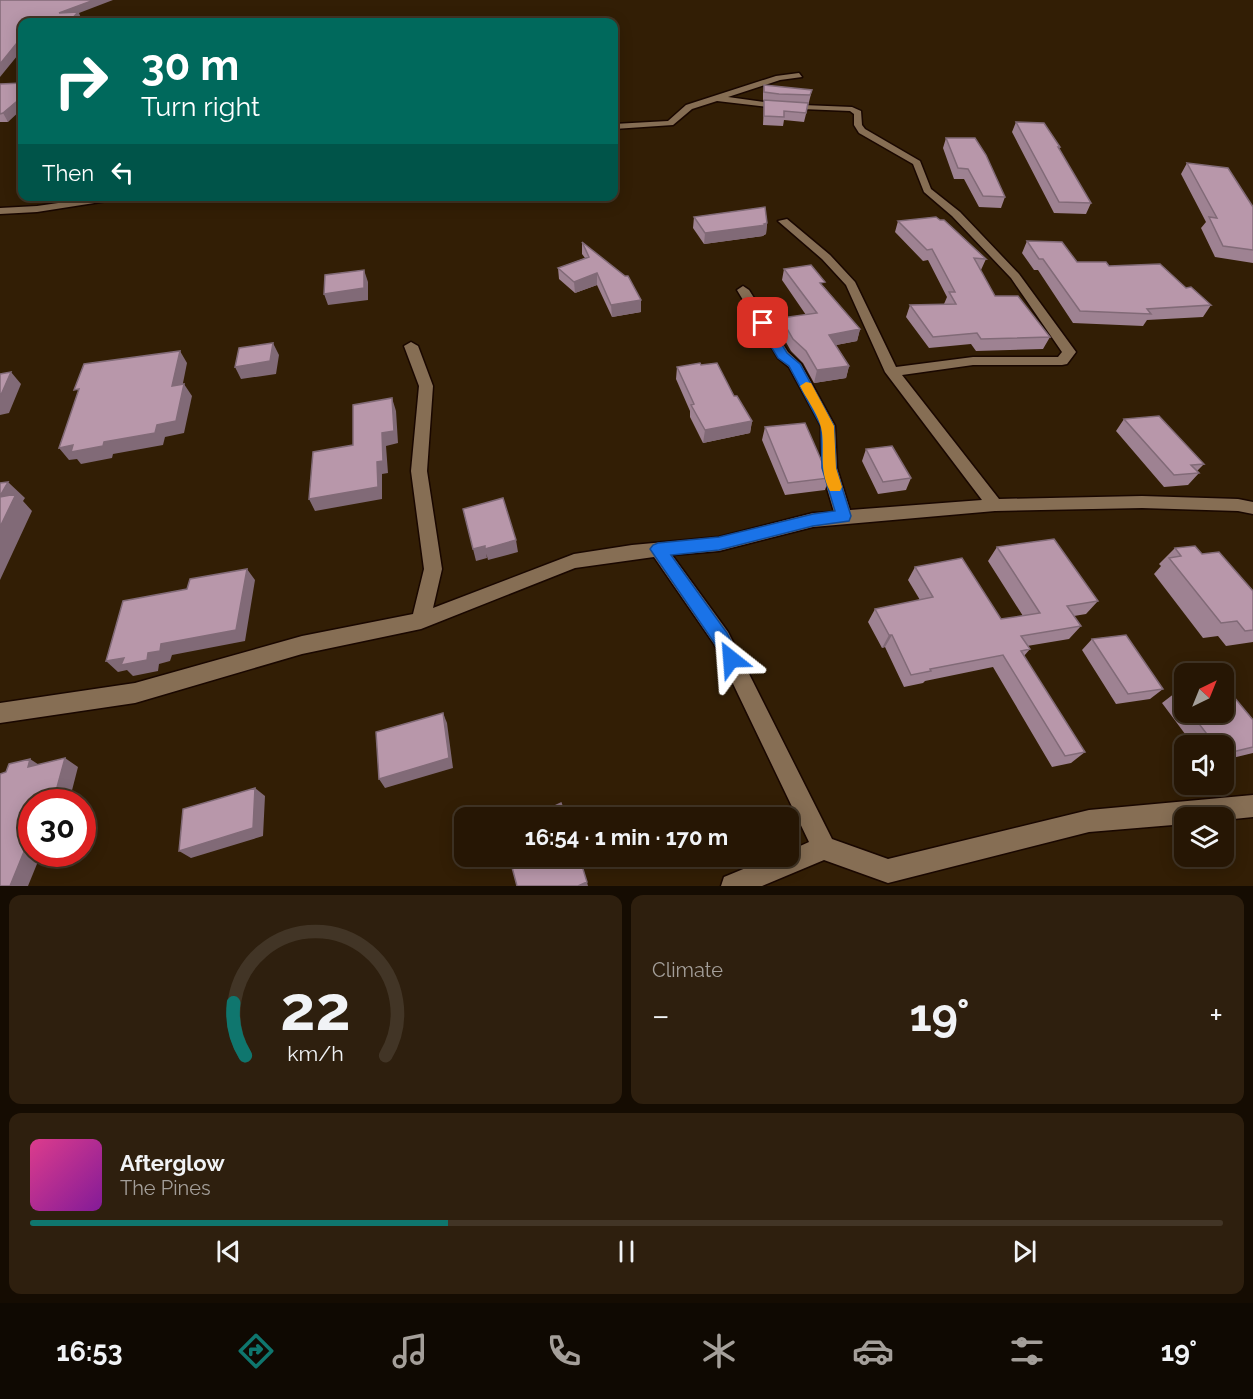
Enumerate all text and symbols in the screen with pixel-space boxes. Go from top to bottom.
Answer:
text: 30 m [141,41,239,90]
icon: right [42,42,120,120]
text: Turn right [141,91,260,122]
icon: left [106,156,139,189]
text: Then [42,160,94,186]
pin [737,297,788,348]
icon: arrive [746,306,779,339]
position arrow [699,627,763,691]
north arrow [1174,663,1234,723]
map controls [1174,663,1234,867]
button: sound [1174,735,1234,795]
speed limit sign: 30 [18,789,96,867]
button: layers [1174,807,1234,867]
text: 16:54 · 1 min · 170 m [525,824,728,850]
text: Climate [652,958,723,982]
text: 22 [280,971,351,1045]
text: 19° [909,989,970,1042]
text: − [652,996,670,1035]
text: + [1209,996,1223,1035]
text: km/h [287,1042,344,1067]
text: Afterglow [120,1150,225,1176]
text: The Pines [120,1176,211,1200]
icon: previous [212,1235,245,1268]
icon: pause [610,1235,643,1268]
icon: next [1008,1235,1041,1268]
icon: directions [235,1330,277,1372]
icon: music [389,1330,431,1372]
icon: phone [543,1330,585,1372]
icon: climate [698,1330,740,1372]
icon: car [852,1330,894,1372]
icon: filters [1006,1330,1048,1372]
text: 16:53 [56,1336,123,1367]
text: 19° [1161,1336,1197,1367]

